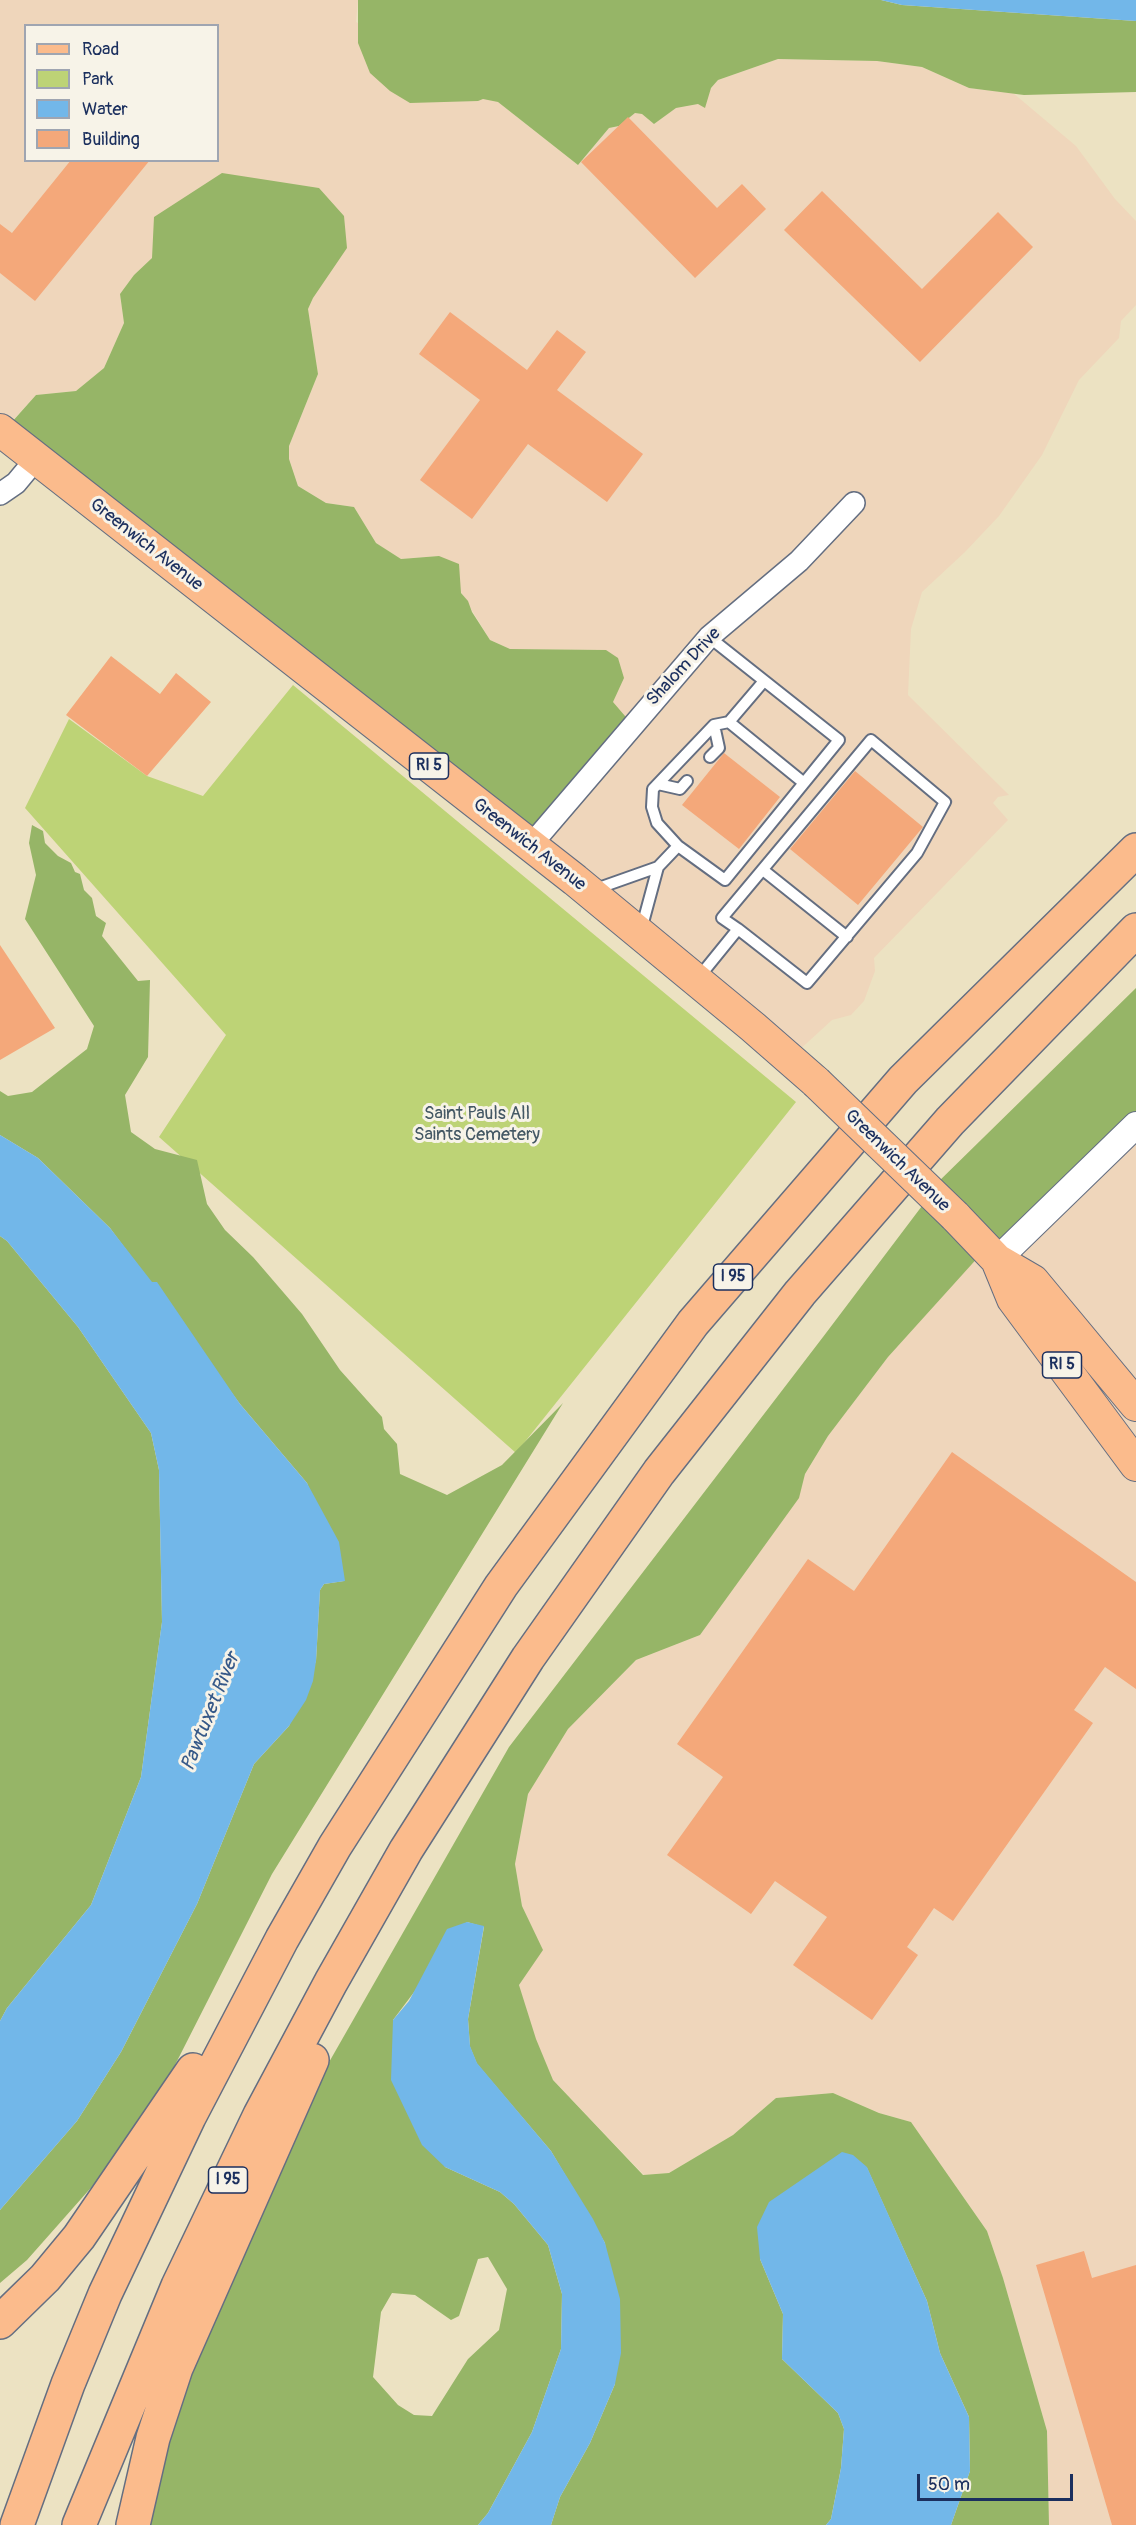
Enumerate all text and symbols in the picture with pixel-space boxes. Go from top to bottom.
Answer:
legend [24,24,219,162]
text: Road [82,38,119,61]
text: Park [82,68,114,91]
text: Water [82,98,128,121]
text: Building [82,128,140,151]
street label: Greenwich Avenue [85,494,207,596]
street label: Shalom Drive [642,623,726,711]
road number: RI 5 [410,753,448,779]
street label: Greenwich Avenue [468,794,590,896]
park label: Saint Pauls All Saints Cemetery [414,1103,540,1146]
street label: Greenwich Avenue [840,1105,954,1217]
road number: I 95 [714,1264,752,1290]
road number: RI 5 [1042,1352,1082,1378]
water label: Pawtuxet River [176,1649,246,1775]
road number: I 95 [208,2167,248,2193]
scale bar [920,2462,1076,2500]
text: 50 m [928,2473,970,2496]

